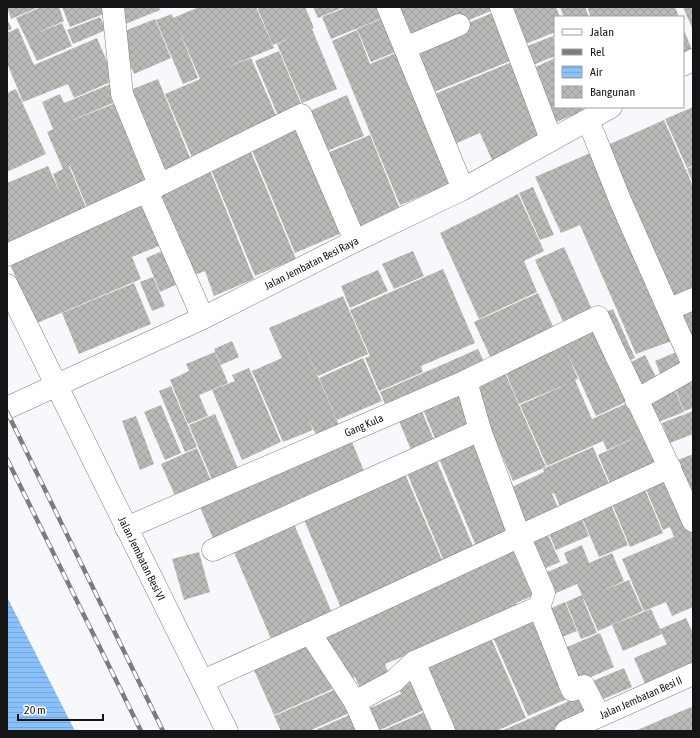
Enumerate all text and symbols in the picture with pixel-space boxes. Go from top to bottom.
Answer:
legend [554,16,684,108]
text: Jalan [590,25,614,39]
text: Rel [590,45,605,59]
text: Air [590,65,603,79]
text: Bangunan [590,85,635,99]
street label: Jalan Jembatan Besi Raya [262,234,360,292]
street label: Gang Kula [342,412,385,439]
street label: Jalan Jembatan Besi VI [116,515,168,602]
street label: Jalan Jembatan Besi II [598,674,684,721]
scale bar [18,696,103,722]
text: 20 m [24,703,46,717]

